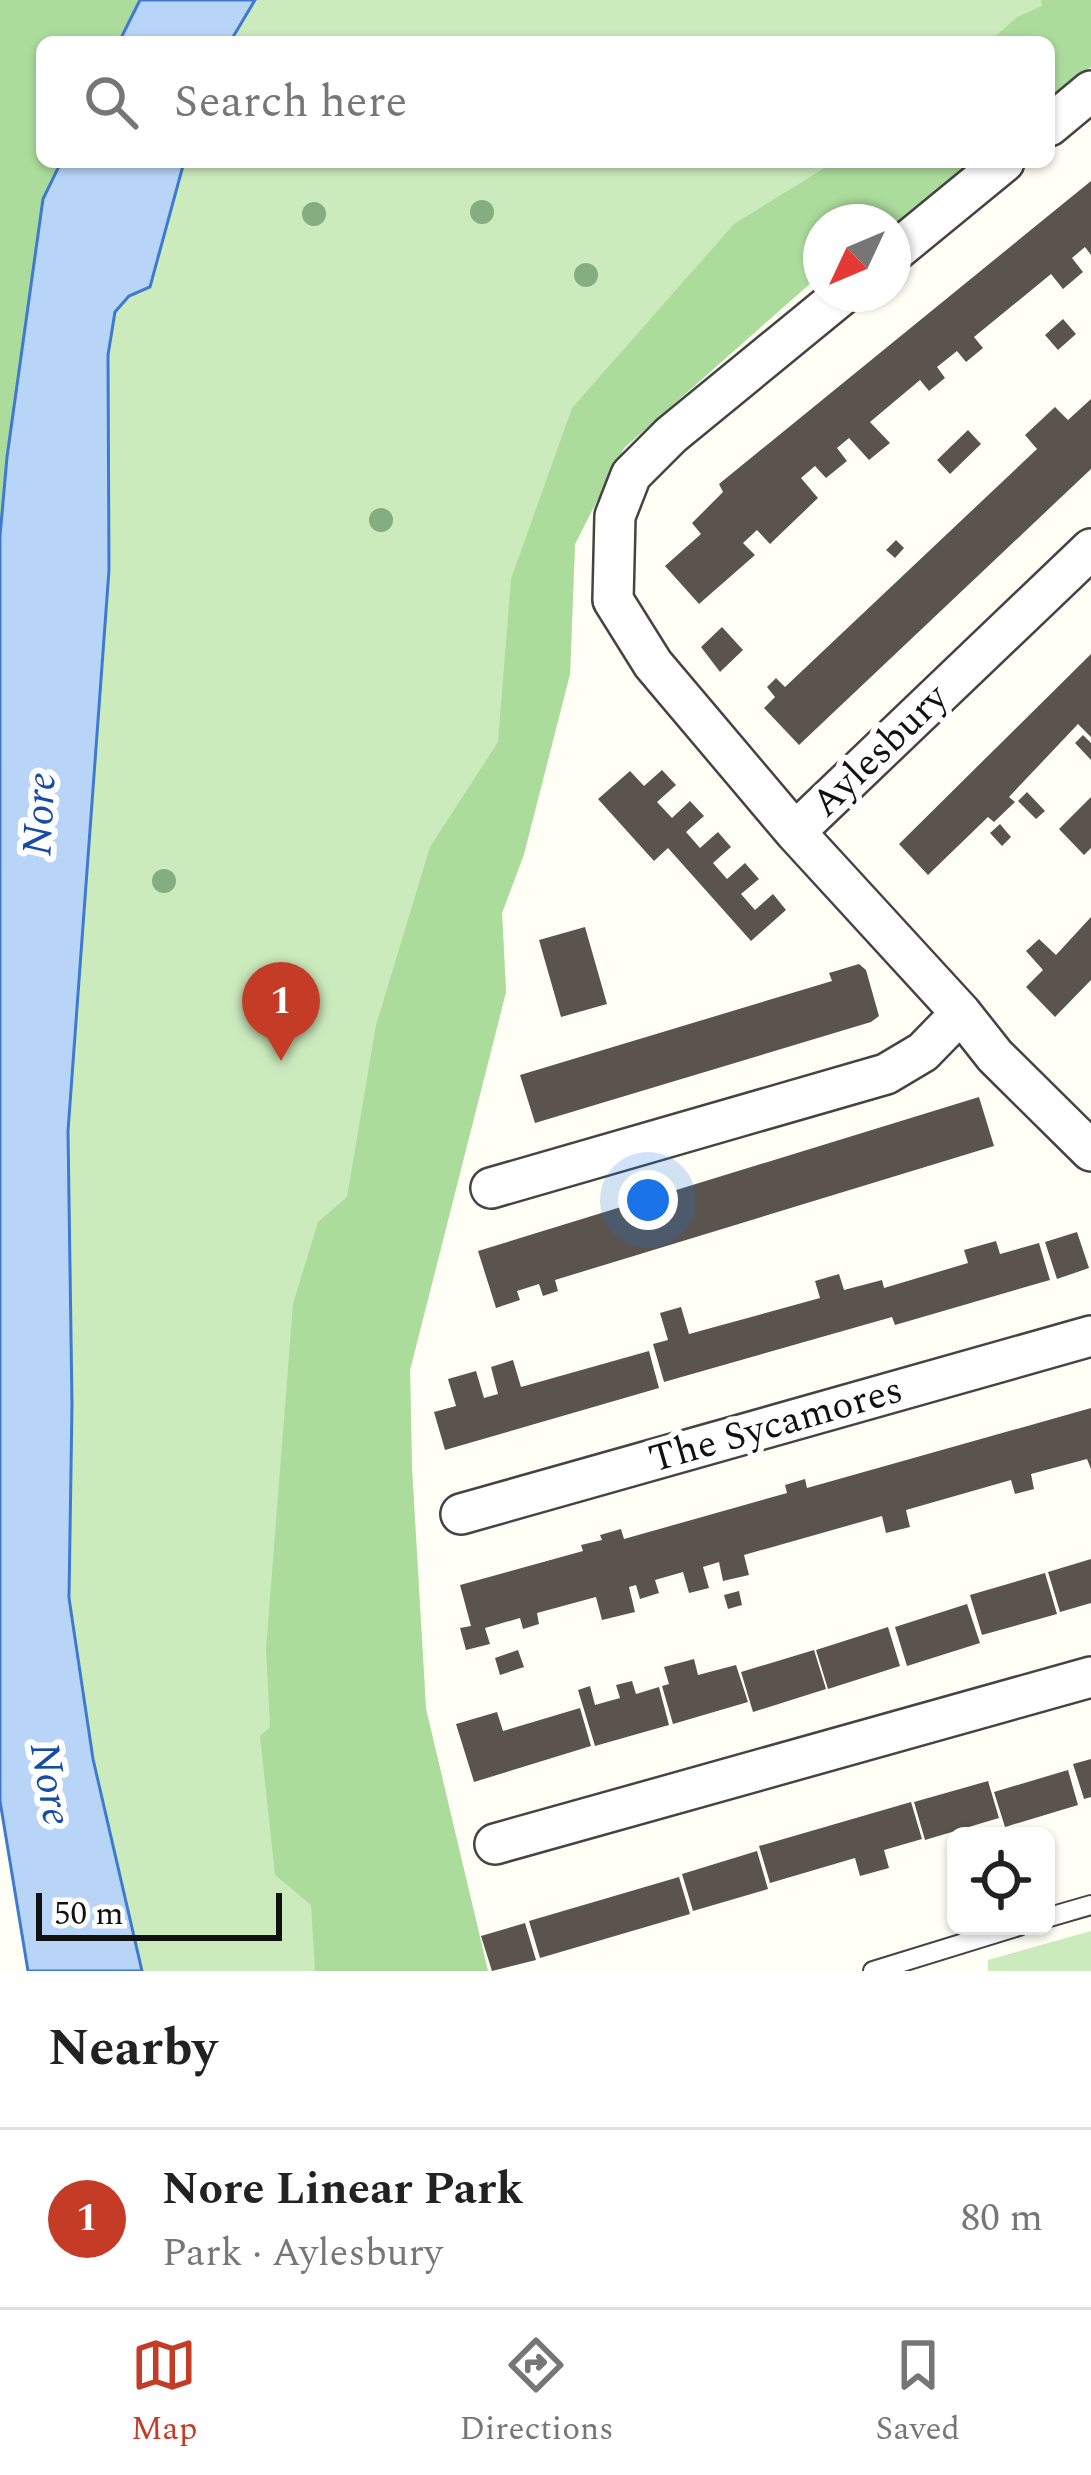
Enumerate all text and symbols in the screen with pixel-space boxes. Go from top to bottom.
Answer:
search box [36,36,1055,168]
text: Search here [174,68,407,137]
icon: search [78,69,144,135]
north arrow [803,204,911,312]
street label: Aylesbury [798,669,963,832]
water label: Nore [6,770,74,858]
pin: 1 [242,962,320,1061]
your location [618,1170,678,1230]
street label: The Sycamores [642,1361,910,1489]
water label: Nore [12,1737,88,1831]
map controls [947,1827,1055,1935]
button: locate [947,1827,1055,1935]
scale bar [36,1887,282,1940]
text: 50 m [54,1889,124,1939]
text: Nearby [48,2010,217,2088]
text: Nore Linear Park [162,2155,523,2224]
text: 1 [76,2189,98,2248]
text: 80 m [961,2189,1043,2248]
text: Park · Aylesbury [162,2224,443,2283]
tab: Map [131,2332,197,2454]
tab: Directions [459,2332,613,2454]
tab: Saved [875,2332,960,2454]

